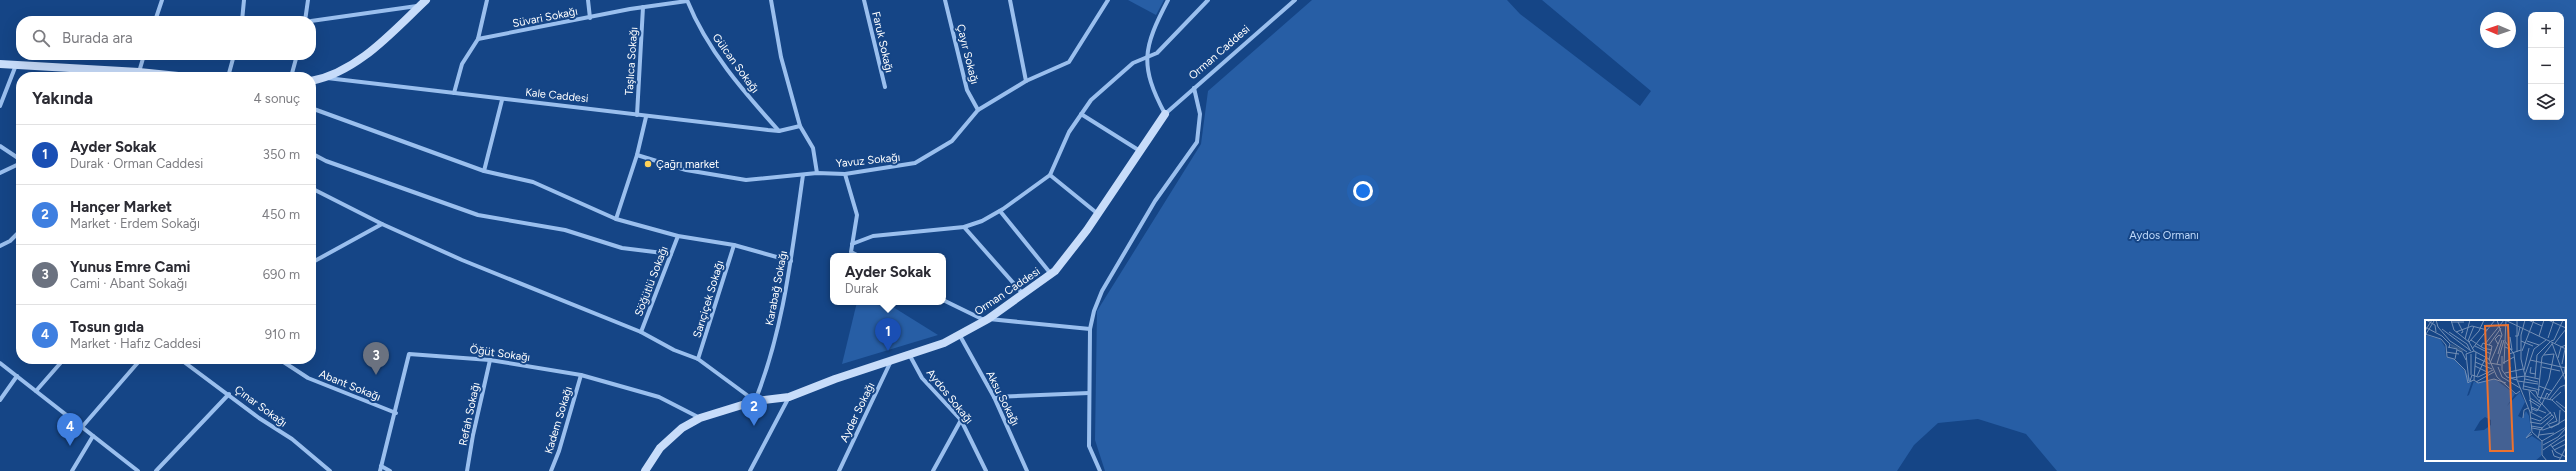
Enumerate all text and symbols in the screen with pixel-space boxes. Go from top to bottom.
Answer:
street label: Süvari Sokağı [511,5,579,30]
street label: Faruk Sokağı [869,10,896,74]
north arrow [2480,12,2516,48]
map controls [2528,12,2564,120]
button: + [2528,12,2564,48]
search box [16,16,316,60]
street label: Orman Caddesi [1186,22,1252,82]
street label: Çayır Sokağı [954,23,981,85]
street label: Taşlıca Sokağı [623,26,640,96]
icon: search [30,27,52,49]
text: Burada ara [62,29,133,47]
street label: Gülcan Sokağı [710,31,762,96]
button: − [2528,48,2564,84]
button: layers [2528,84,2564,120]
street label: Kale Caddesi [525,86,589,105]
text: Yakında [32,88,93,108]
text: 4 sonuç [254,91,300,106]
text: Ayder Sokak [70,138,157,156]
text: 1 [42,147,48,162]
text: 350 m [263,147,300,162]
street label: Yavuz Sokağı [835,151,901,170]
text: Durak · Orman Caddesi [70,156,203,171]
place label: Çağrı market [656,158,719,171]
marker: Çağrı market [643,159,653,169]
your location [1353,181,1373,201]
text: Hançer Market [70,198,172,216]
text: 2 [41,207,49,222]
text: 450 m [262,207,300,222]
text: Market · Erdem Sokağı [70,216,200,231]
park label: Aydos Ormanı [2129,229,2199,242]
street label: Söğütlü Sokağı [632,244,671,318]
street label: Karabağ Sokağı [763,250,790,327]
popup [830,253,946,305]
text: Yunus Emre Cami [70,258,190,276]
street label: Sarıçiçek Sokağı [691,259,726,339]
text: Ayder Sokak [845,263,931,281]
street label: Orman Caddesi [972,265,1043,318]
text: 3 [41,267,49,282]
text: 690 m [263,267,300,282]
text: Cami · Abant Sokağı [70,276,187,291]
text: Durak [845,281,878,296]
text: Tosun gıda [70,318,144,336]
pin: 1 [875,318,901,351]
inset map [2425,320,2566,461]
text: 4 [41,327,49,342]
text: 910 m [265,327,300,342]
text: Market · Hafız Caddesi [70,336,201,351]
pin: 3 [363,342,389,375]
street label: Öğüt Sokağı [469,342,531,364]
street label: Aydos Sokağı [924,366,976,426]
street label: Abant Sokağı [317,367,383,404]
street label: Aksu Sokağı [983,369,1022,428]
street label: Ayder Sokağı [837,380,878,444]
street label: Refah Sokağı [456,381,483,447]
street label: Çınar Sokağı [232,383,289,430]
street label: Kadem Sokağı [542,385,575,455]
pin: 2 [741,393,767,426]
pin: 4 [57,413,83,446]

